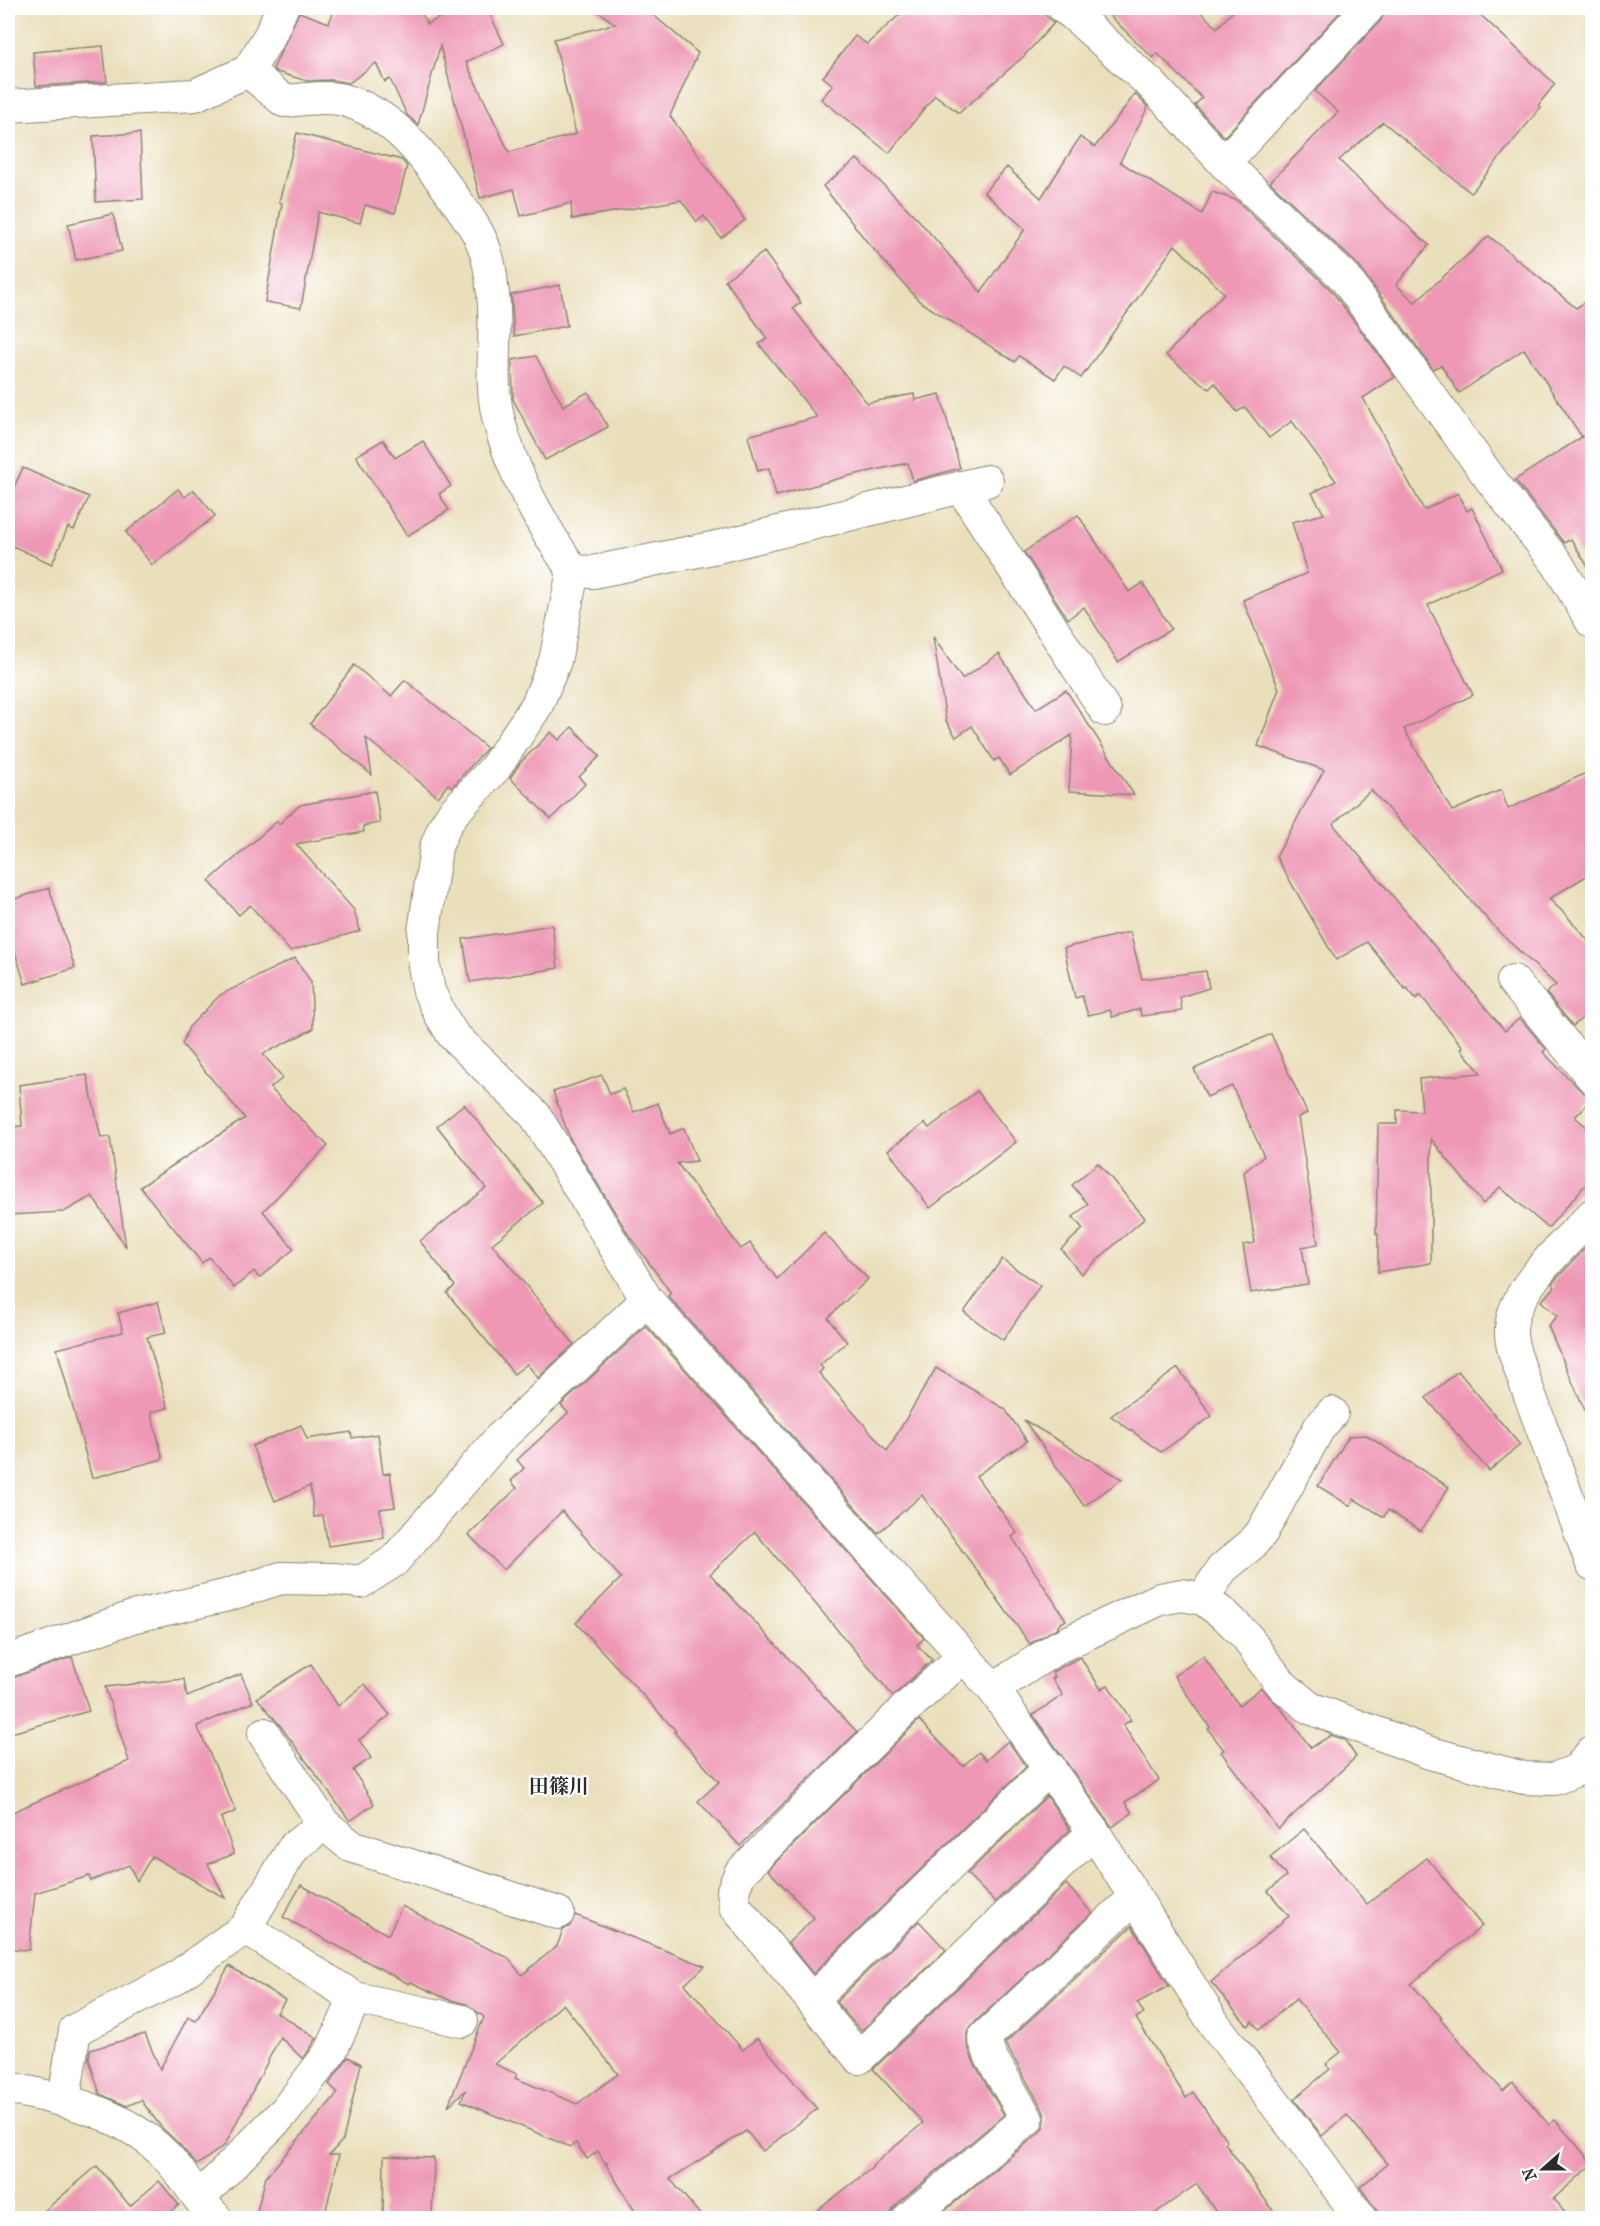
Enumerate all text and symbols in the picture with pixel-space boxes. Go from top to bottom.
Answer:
district label: 田篠川 [529,1775,589,1798]
north arrow [1513,2139,1573,2199]
text: N [1518,2164,1541,2183]

